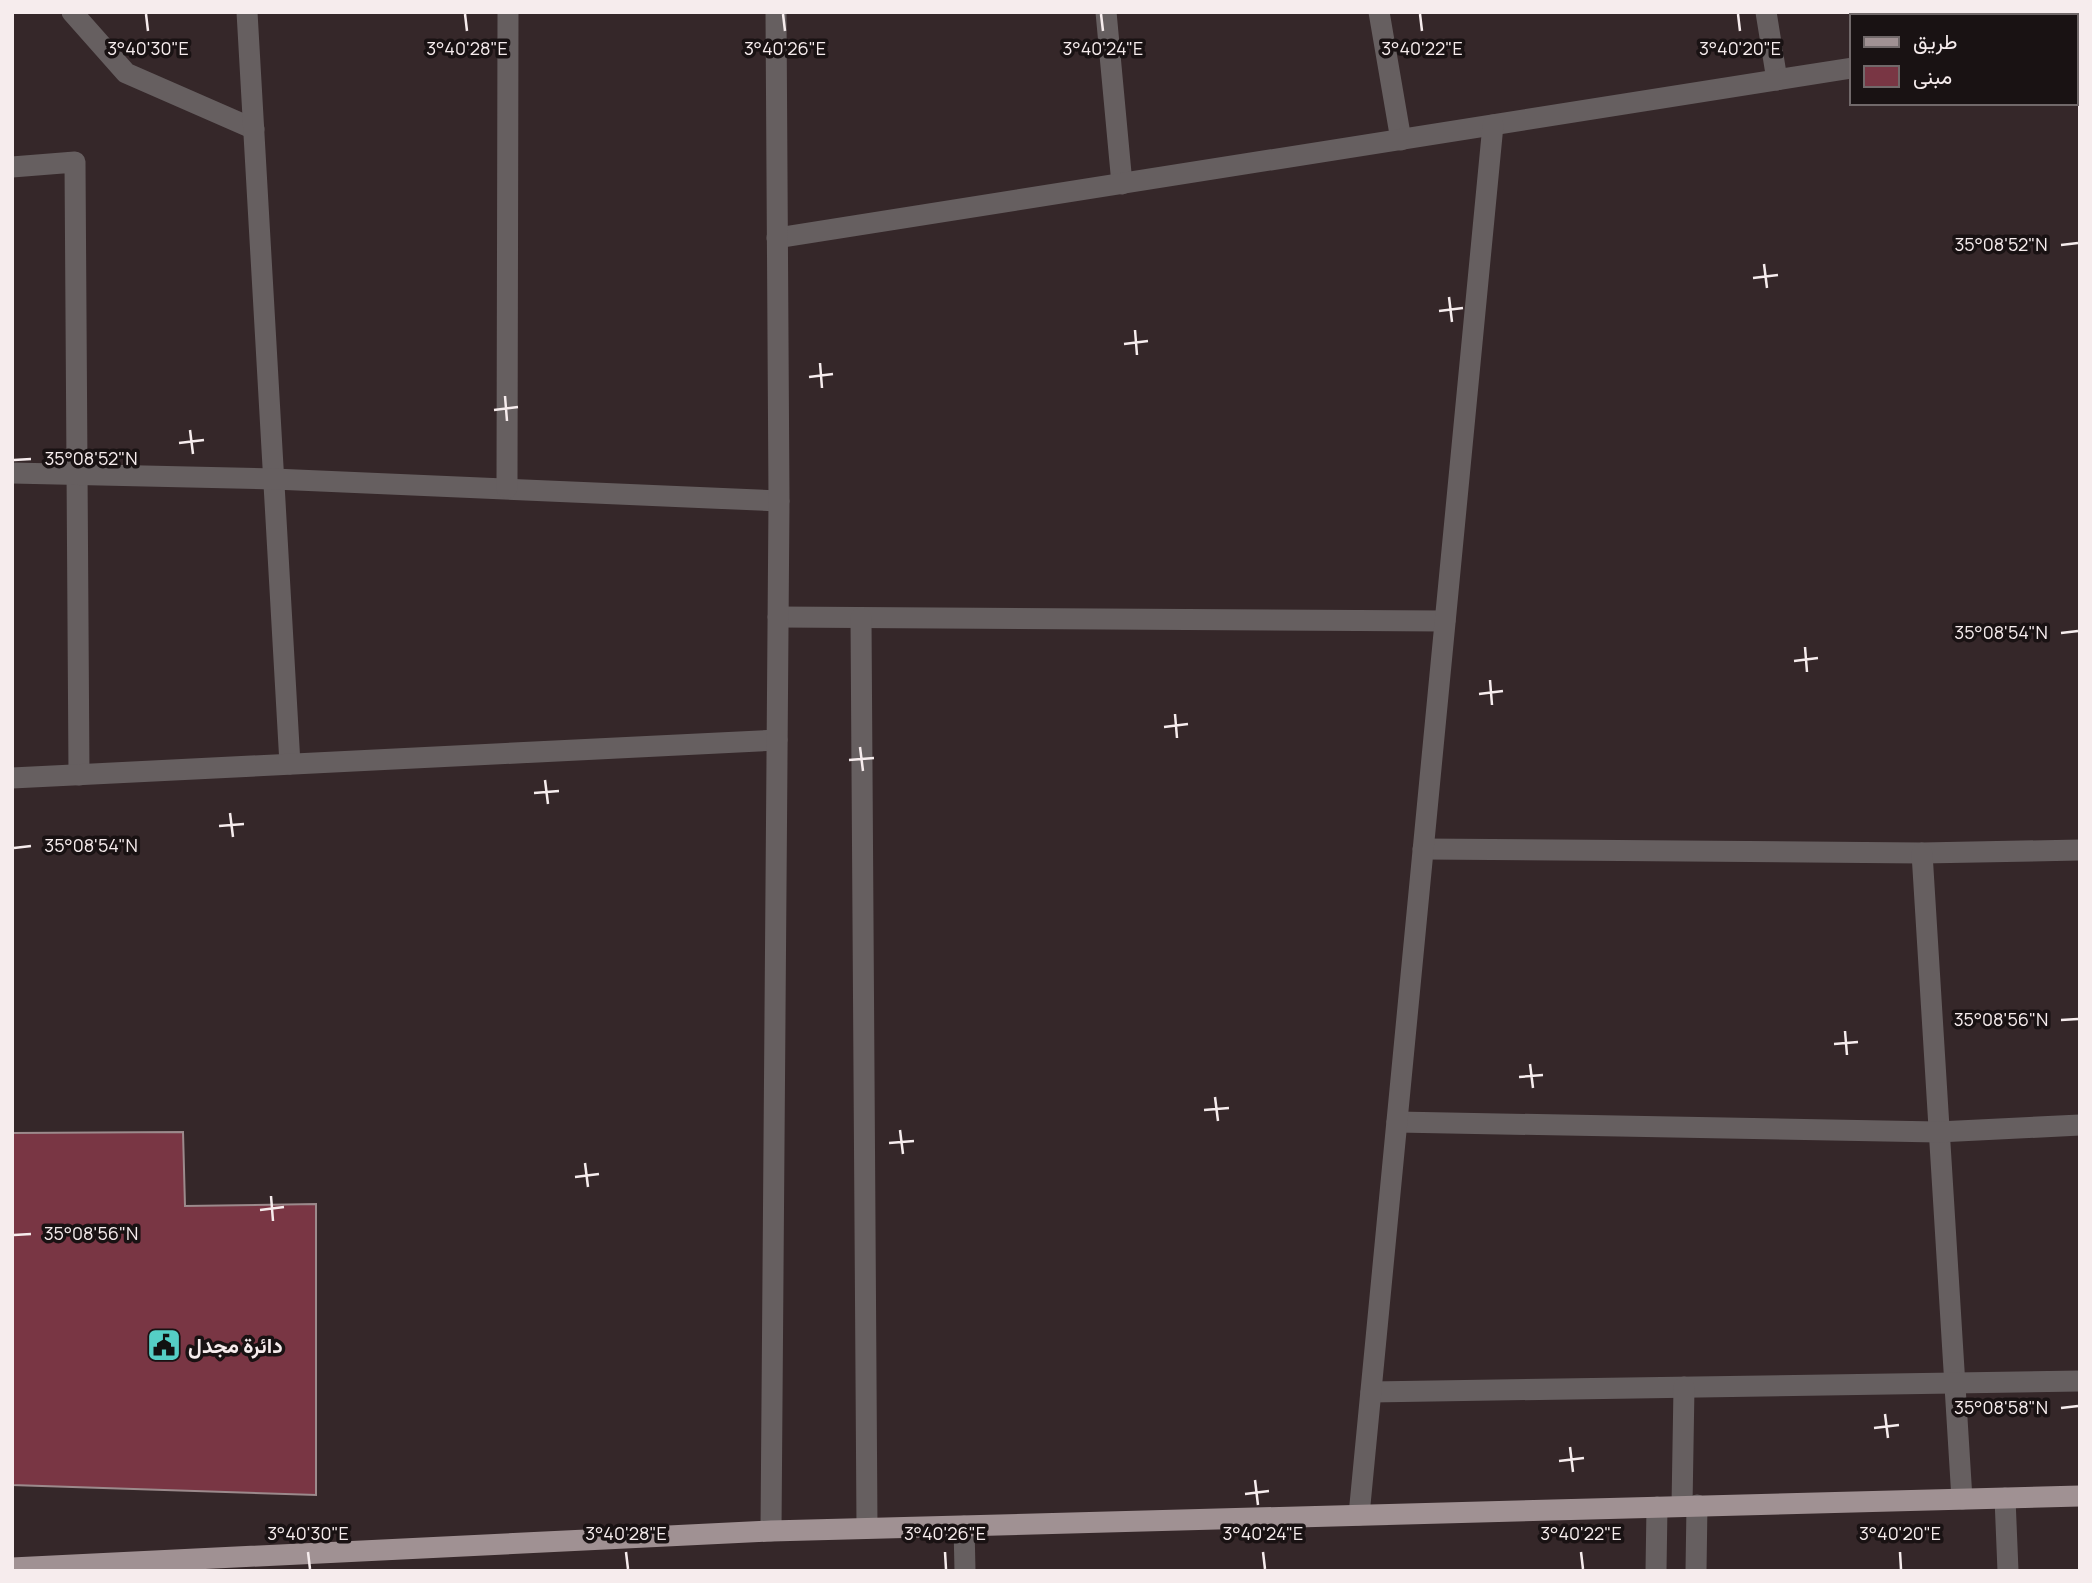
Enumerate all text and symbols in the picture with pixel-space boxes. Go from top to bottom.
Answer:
legend [1850,14,2078,105]
text: طريق [1913,27,1958,55]
text: 3°40'30"E [107,36,189,60]
text: 3°40'28"E [426,36,508,60]
text: 3°40'26"E [744,36,826,60]
text: 3°40'24"E [1063,36,1143,60]
text: 3°40'22"E [1381,36,1463,60]
text: 3°40'20"E [1699,36,1781,60]
text: مبنى [1913,62,1952,90]
text: 35°08'52"N [1954,232,2048,256]
text: 35°08'52"N [44,446,138,470]
text: 35°08'54"N [1954,620,2048,644]
text: 35°08'54"N [44,833,138,857]
text: 35°08'56"N [1954,1007,2048,1031]
text: 35°08'56"N [44,1221,138,1245]
public building icon: دائرة مجدل [145,1326,183,1364]
place label: دائرة مجدل [188,1331,283,1359]
text: 35°08'58"N [1954,1395,2048,1419]
text: 3°40'30"E [267,1521,349,1545]
text: 3°40'28"E [585,1521,667,1545]
text: 3°40'26"E [904,1521,986,1545]
text: 3°40'24"E [1223,1521,1303,1545]
text: 3°40'22"E [1540,1521,1622,1545]
text: 3°40'20"E [1859,1521,1941,1545]

